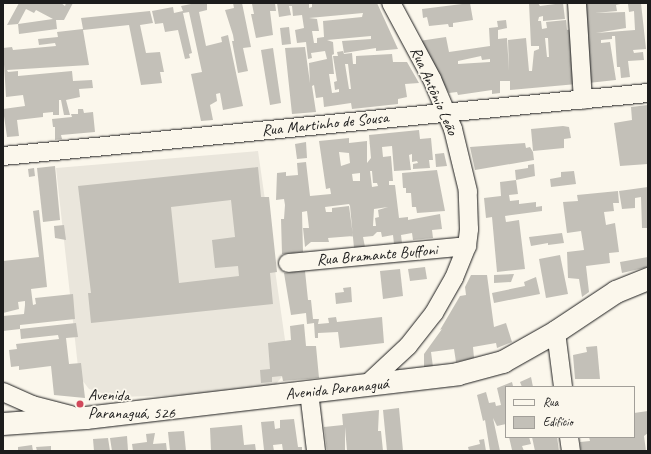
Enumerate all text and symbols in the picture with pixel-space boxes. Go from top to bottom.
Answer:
street label: Rua Antônio Leão [406,44,462,138]
street label: Rua Martinho de Sousa [261,108,389,140]
street label: Rua Bramante Buffoni [316,240,438,270]
street label: Avenida Paranaguá [284,374,390,404]
place label: Avenida Paranaguá, 526 [88,385,175,423]
legend [505,386,635,438]
text: Rua [543,394,558,410]
marker: Avenida Paranaguá, 526 [75,399,85,409]
text: Edifício [543,414,573,430]

